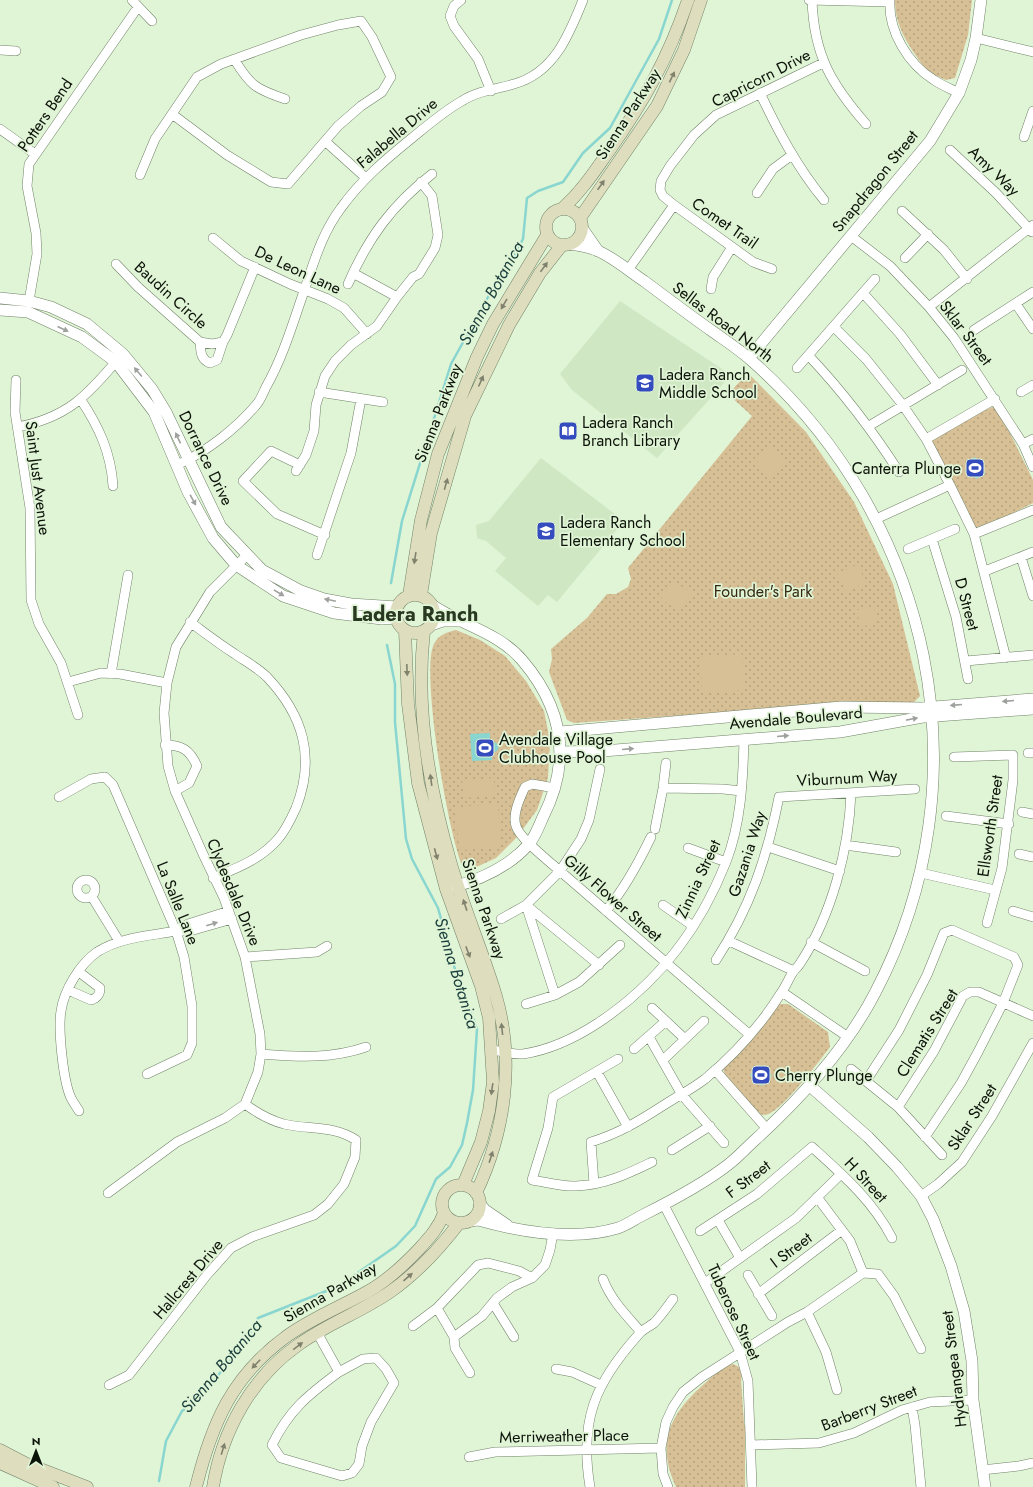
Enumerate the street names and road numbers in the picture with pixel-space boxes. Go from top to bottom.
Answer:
street label: Capricorn Drive [708,43,814,113]
street label: Sienna Parkway [590,63,667,164]
street label: Potters Bend [12,74,78,156]
street label: Falabella Drive [352,92,442,174]
street label: Snapdragon Street [827,125,924,237]
street label: Amy Way [963,141,1026,202]
street label: Comet Trail [687,192,763,254]
street label: De Leon Lane [251,240,345,300]
street label: Baudin Circle [129,256,213,334]
street label: Sellas Road North [668,276,778,368]
street label: Sklar Street [934,296,998,370]
street label: Sienna Parkway [408,359,468,466]
street label: Dorrance Drive [173,407,239,509]
street label: Saint Just Avenue [20,420,56,536]
street label: D Street [949,575,985,633]
street label: Avendale Boulevard [728,701,864,735]
street label: Viburnum Way [796,764,899,792]
street label: Ellsworth Street [971,773,1009,878]
street label: Gazania Way [722,807,772,900]
street label: Clydesdale Drive [201,835,267,949]
street label: Zinnia Street [670,836,726,922]
street label: Gilly Flower Street [559,849,667,947]
street label: Sienna Parkway [456,856,512,963]
street label: La Salle Lane [151,858,205,948]
street label: Clematis Street [891,984,963,1082]
street label: Sklar Street [942,1079,1002,1155]
street label: H Street [839,1152,893,1208]
street label: F Street [721,1154,775,1204]
street label: I Street [765,1227,817,1273]
street label: Hallcrest Drive [148,1234,228,1324]
street label: Sienna Parkway [279,1255,382,1328]
street label: Tuberose Street [702,1260,766,1364]
street label: Hydrangea Street [935,1309,973,1429]
street label: Barberry Street [818,1379,920,1437]
street label: Merriweather Place [499,1423,629,1449]

